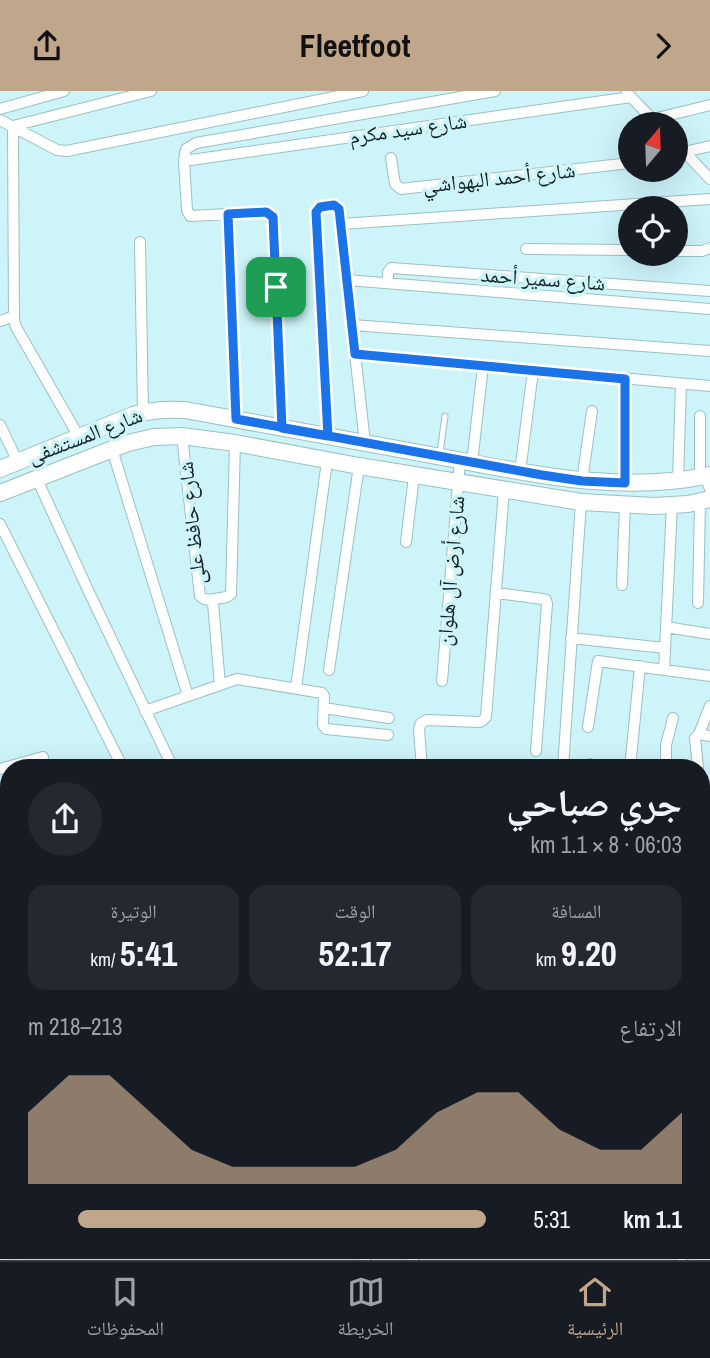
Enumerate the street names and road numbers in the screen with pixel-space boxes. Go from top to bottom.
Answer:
street label: شارع سيد مكرم [347,106,469,151]
street label: شارع أحمد البهواشي [421,155,577,202]
street label: شارع سمير أحمد [480,260,606,297]
street label: شارع المستشفى [23,400,146,471]
street label: شارع حافظ على [171,460,212,586]
street label: شارع أرض آل هلوان [429,495,472,647]

